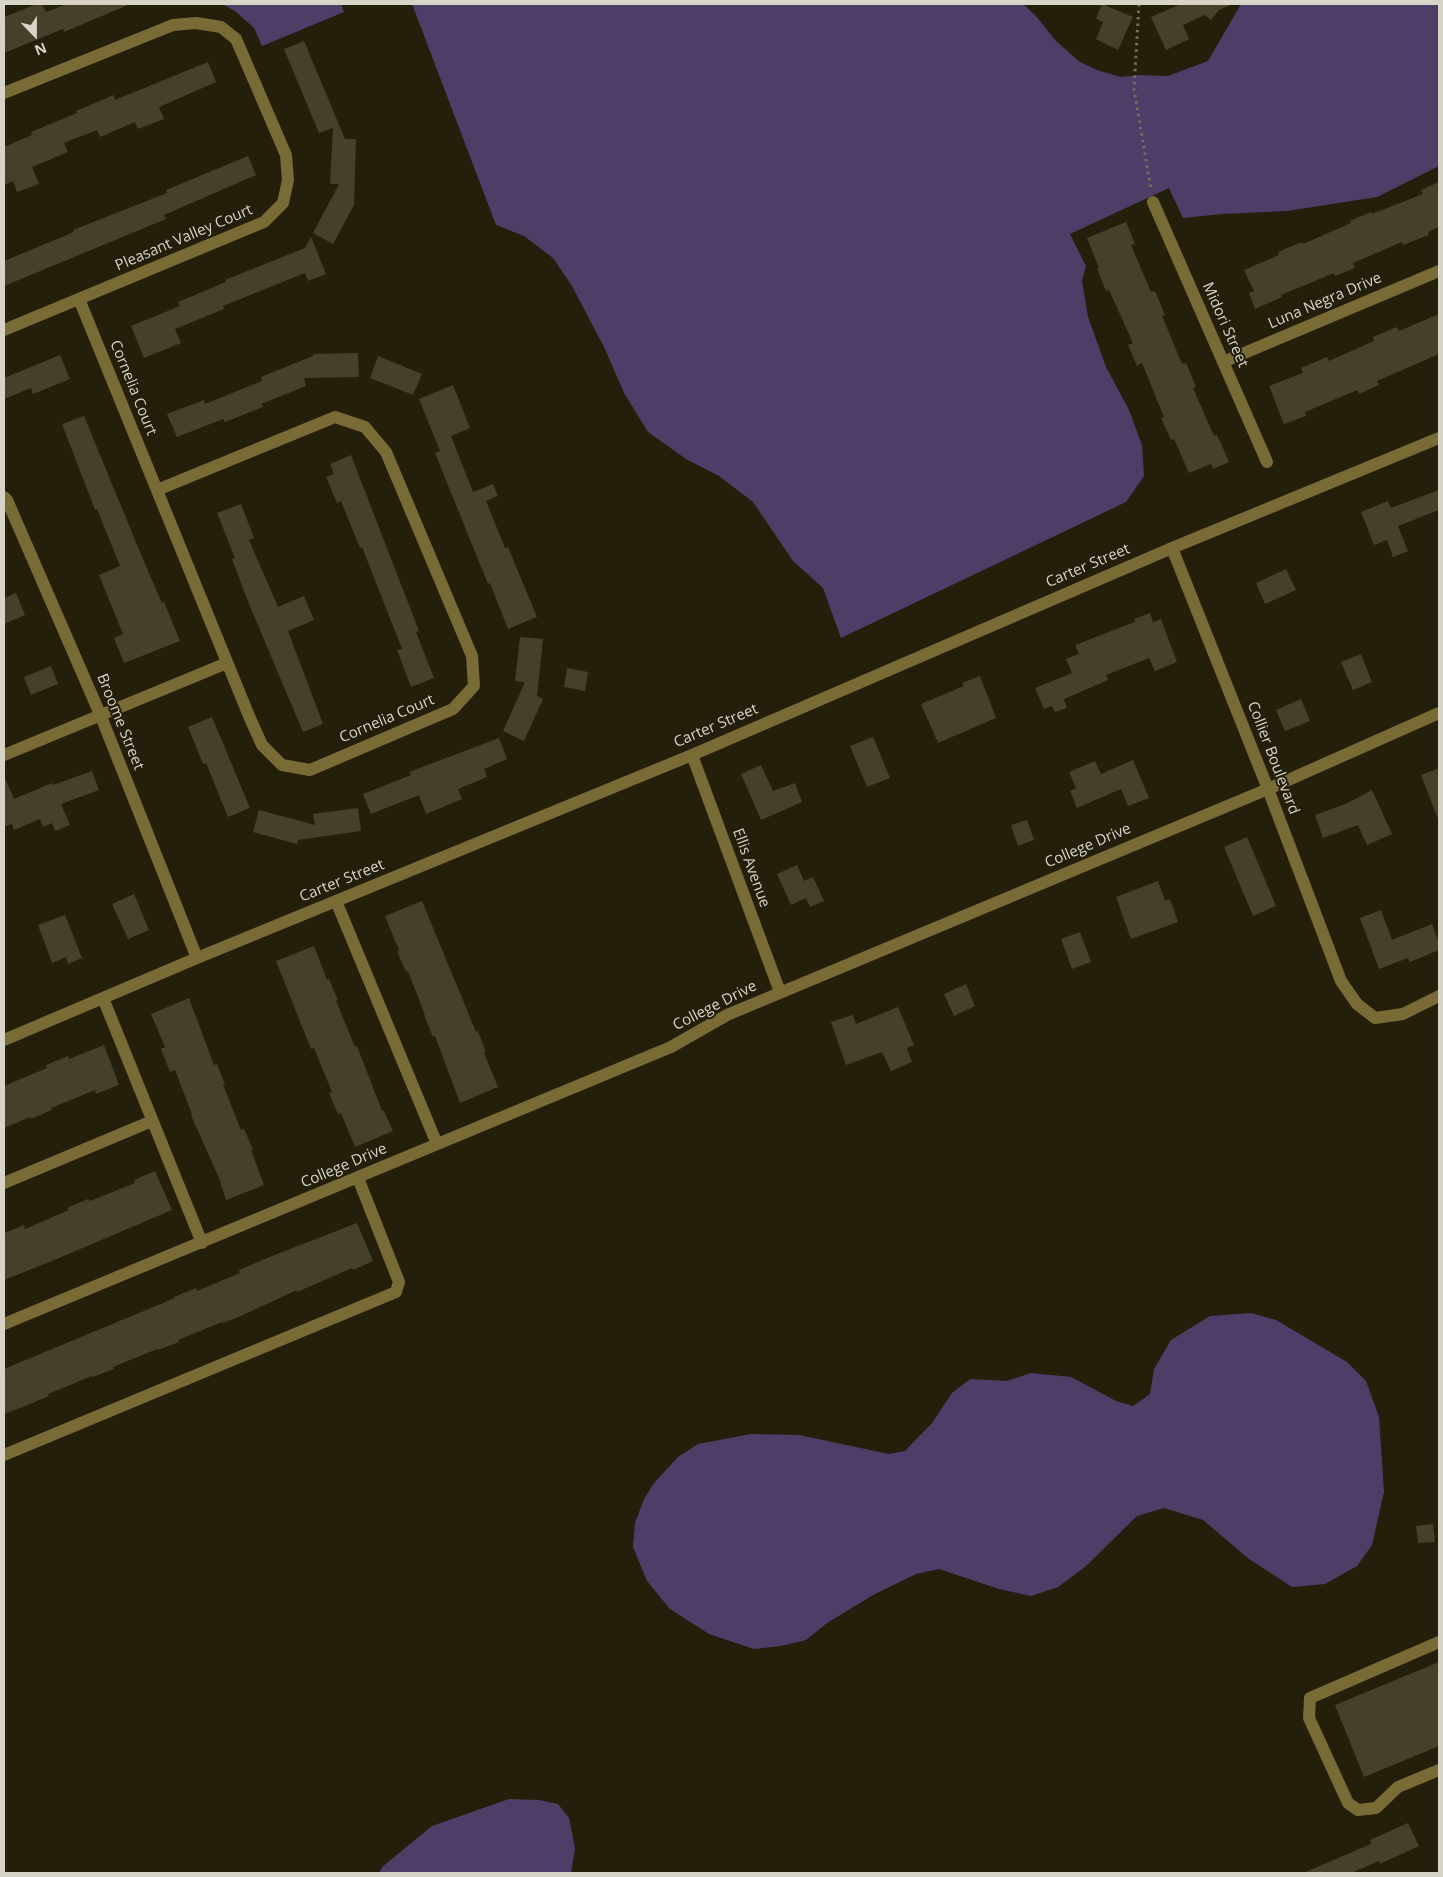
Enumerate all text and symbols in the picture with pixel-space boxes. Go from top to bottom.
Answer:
north arrow [10,10,60,60]
text: N [32,38,50,60]
street label: Pleasant Valley Court [113,201,255,275]
street label: Luna Negra Drive [1266,269,1384,333]
street label: Midori Street [1198,280,1252,370]
street label: Cornelia Court [106,338,160,438]
street label: Carter Street [1043,540,1133,592]
street label: Broome Street [93,671,147,773]
street label: Cornelia Court [337,691,437,747]
street label: Collier Boulevard [1243,699,1303,817]
street label: Carter Street [671,700,761,752]
street label: College Drive [1042,820,1134,872]
street label: Ellis Avenue [728,826,774,910]
street label: Carter Street [297,856,387,906]
street label: College Drive [670,977,760,1035]
street label: College Drive [298,1140,390,1192]

